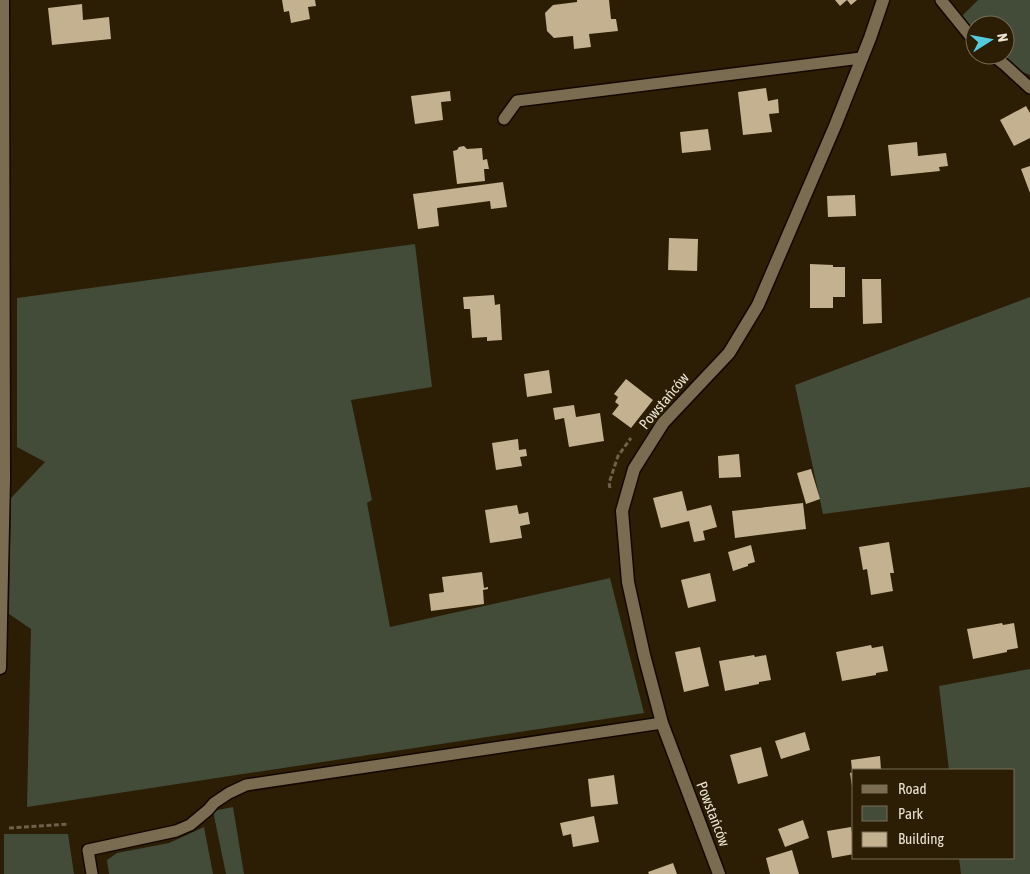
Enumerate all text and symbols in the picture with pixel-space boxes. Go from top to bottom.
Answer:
north arrow [965,15,1015,65]
text: N [994,32,1011,43]
street label: Powstańców [635,369,692,432]
legend [852,769,1015,859]
street label: Powstańców [693,779,734,849]
text: Road [898,780,927,797]
text: Park [898,805,923,822]
text: Building [898,830,944,847]

